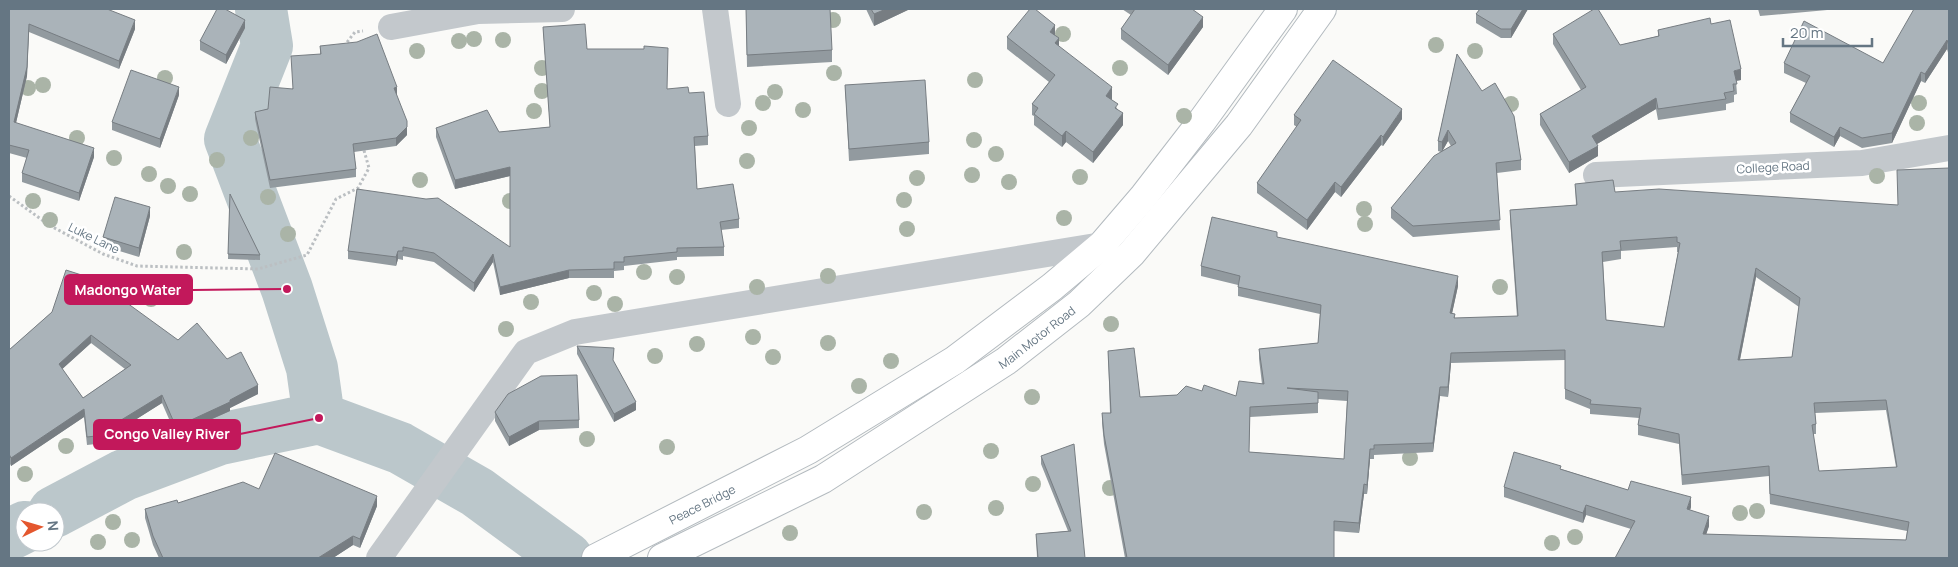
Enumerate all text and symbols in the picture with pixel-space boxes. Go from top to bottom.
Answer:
scale bar [1783,15,1872,47]
text: 20 m [1790,22,1823,43]
street label: College Road [1736,157,1810,177]
street label: Luke Lane [65,218,123,258]
callout: Madongo Water [65,275,192,304]
text: Madongo Water [75,280,182,299]
street label: Main Motor Road [995,302,1079,372]
callout: Congo Valley River [94,420,240,449]
text: Congo Valley River [104,424,230,443]
street label: Peace Bridge [666,480,738,528]
north arrow [15,502,65,552]
text: N [44,520,63,532]

